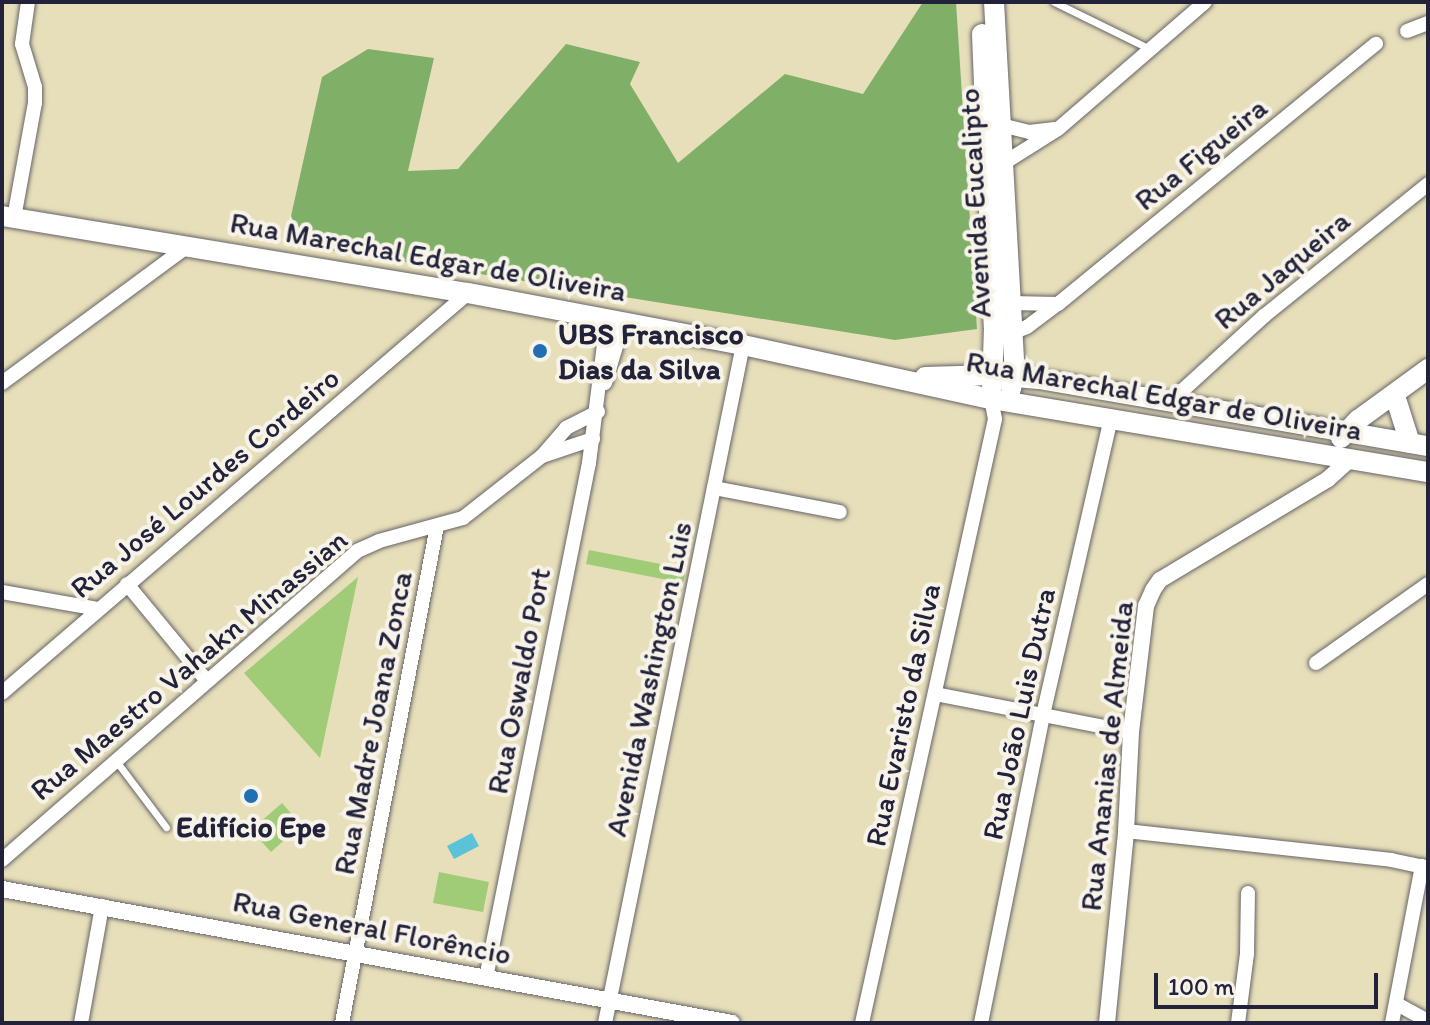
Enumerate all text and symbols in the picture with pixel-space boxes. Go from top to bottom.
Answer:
street label: Avenida Eucalipto [951,87,999,319]
street label: Rua Figueira [1128,90,1274,218]
street label: Rua Jaqueira [1207,203,1357,337]
street label: Rua Marechal Edgar de Oliveira [226,204,630,310]
place label: UBS Francisco Dias da Silva [558,316,744,386]
marker: UBS Francisco Dias da Silva [529,340,551,362]
street label: Rua Marechal Edgar de Oliveira [962,343,1366,449]
street label: Rua José Lourdes Cordeiro [63,359,347,607]
street label: Avenida Washington Luis [598,518,700,840]
street label: Rua Maestro Vahakn Minassian [24,523,354,807]
street label: Rua Oswaldo Port [479,565,559,797]
street label: Rua Madre Joana Zonca [326,570,420,876]
street label: Rua Evaristo da Silva [858,580,948,850]
street label: Rua João Luis Dutra [975,585,1063,843]
street label: Rua Ananias de Almeida [1073,600,1141,912]
marker: Edifício Epe [242,787,260,805]
place label: Edifício Epe [176,809,326,845]
street label: Rua General Florêncio [229,883,515,973]
scale bar [1158,957,1382,1007]
text: 100 m [1168,972,1234,1001]

